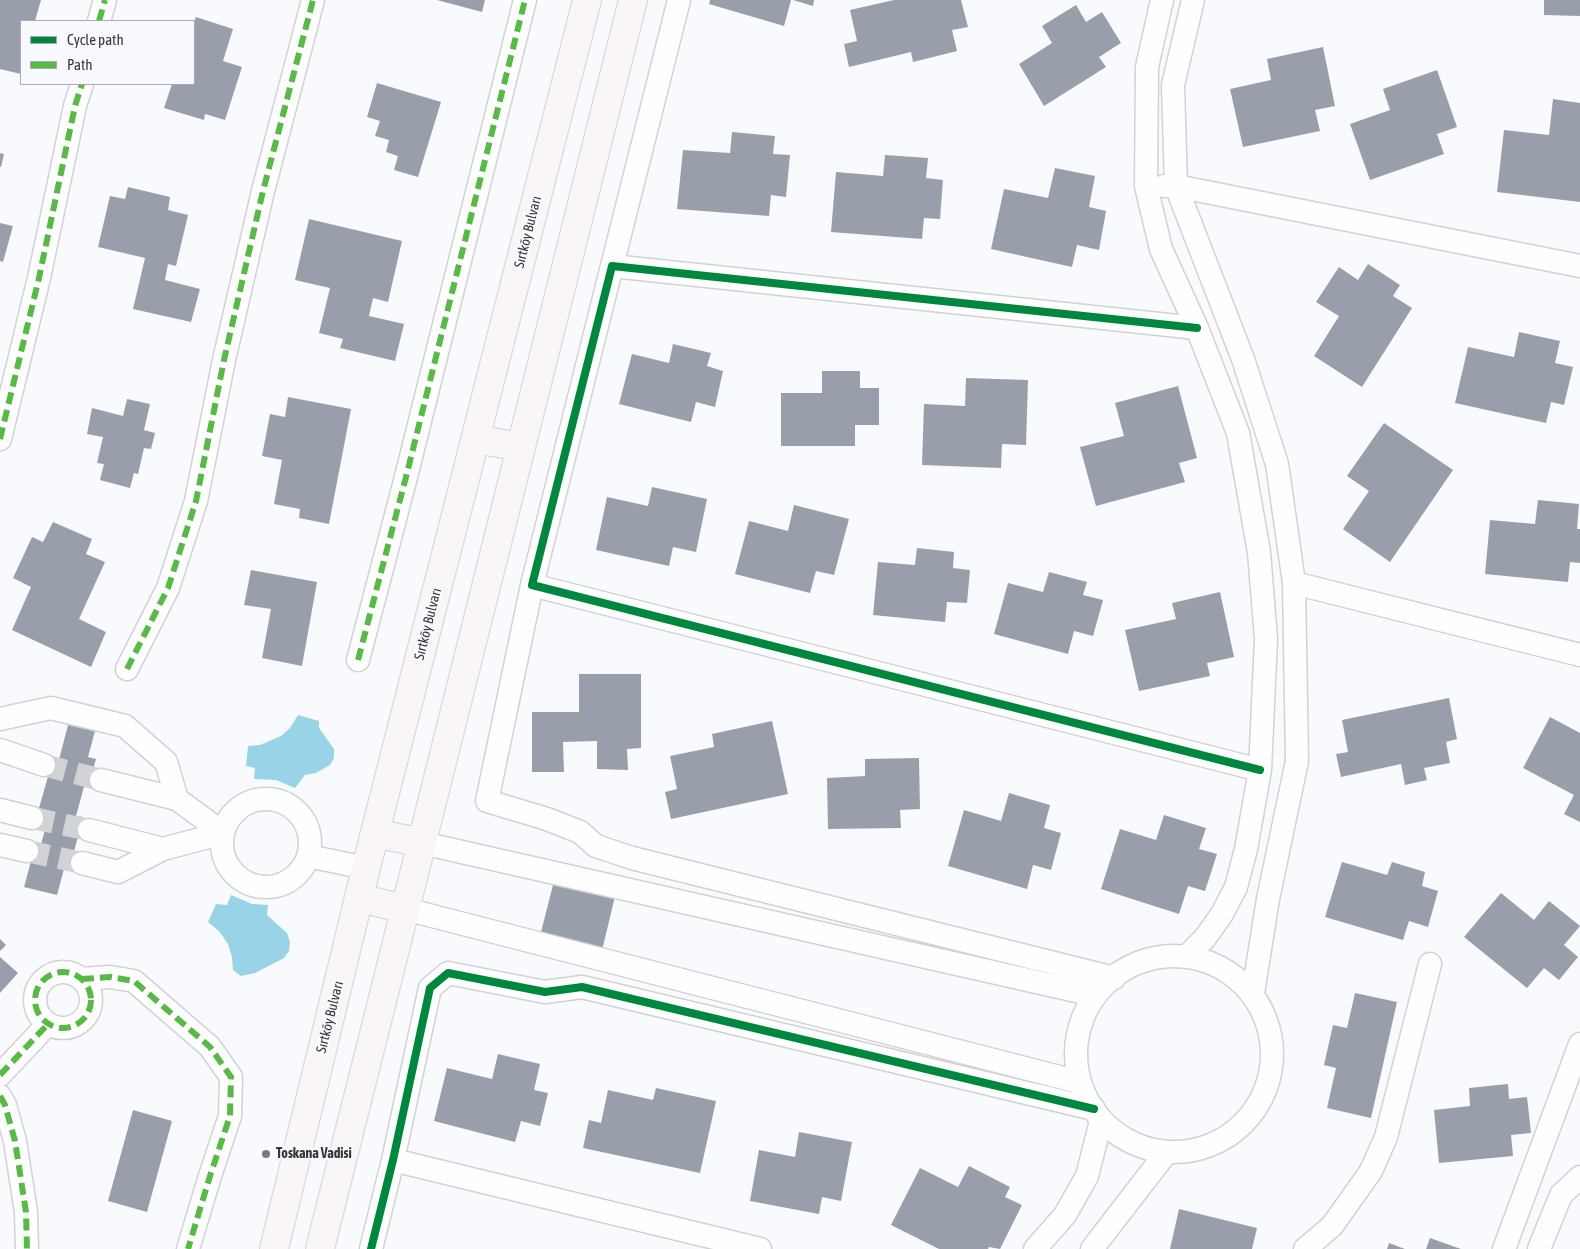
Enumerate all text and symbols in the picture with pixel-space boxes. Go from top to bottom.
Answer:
legend [20,20,195,85]
text: Cycle path [67,31,124,48]
text: Path [67,56,93,73]
street label: Sırtköy Bulvarı [511,194,545,270]
street label: Sırtköy Bulvarı [411,586,445,662]
street label: Sırtköy Bulvarı [313,979,347,1055]
place label: Toskana Vadisi [276,1146,352,1162]
marker: Toskana Vadisi [260,1148,272,1160]

